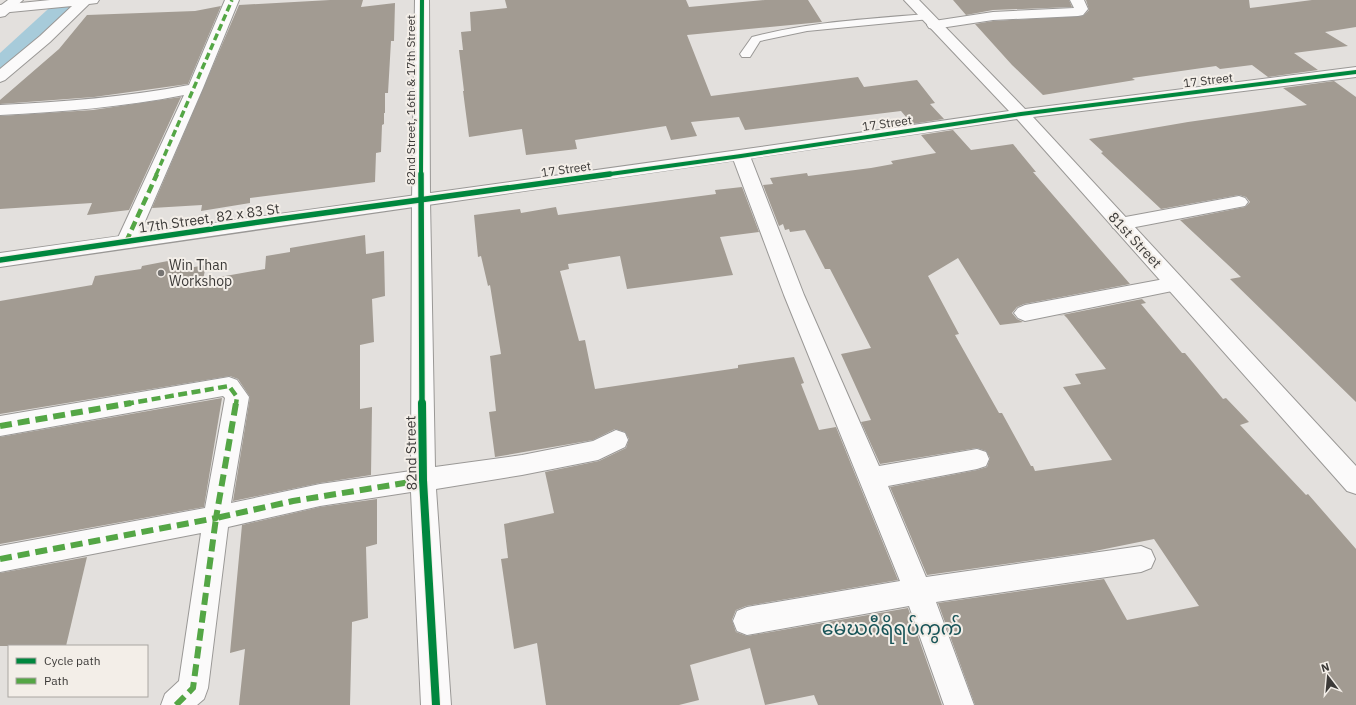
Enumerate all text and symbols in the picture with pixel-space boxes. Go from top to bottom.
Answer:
street label: 82nd Street, 16th & 17th Street [403,15,418,185]
street label: 17 Street [1182,69,1234,91]
street label: 17 Street [861,112,913,134]
street label: 17 Street [540,158,592,180]
street label: 17th Street, 82 x 83 St [137,199,281,237]
street label: 81st Street [1104,208,1166,272]
place label: Win Than Workshop [169,256,232,290]
marker: Win Than Workshop [156,268,166,278]
street label: 82nd Street [401,415,421,490]
district label: မေဃဂီရိရပ်ကွက် [822,614,962,644]
legend [8,645,148,697]
text: Cycle path [44,653,101,668]
north arrow [1308,657,1348,697]
text: N [1319,660,1331,675]
text: Path [44,673,69,688]

